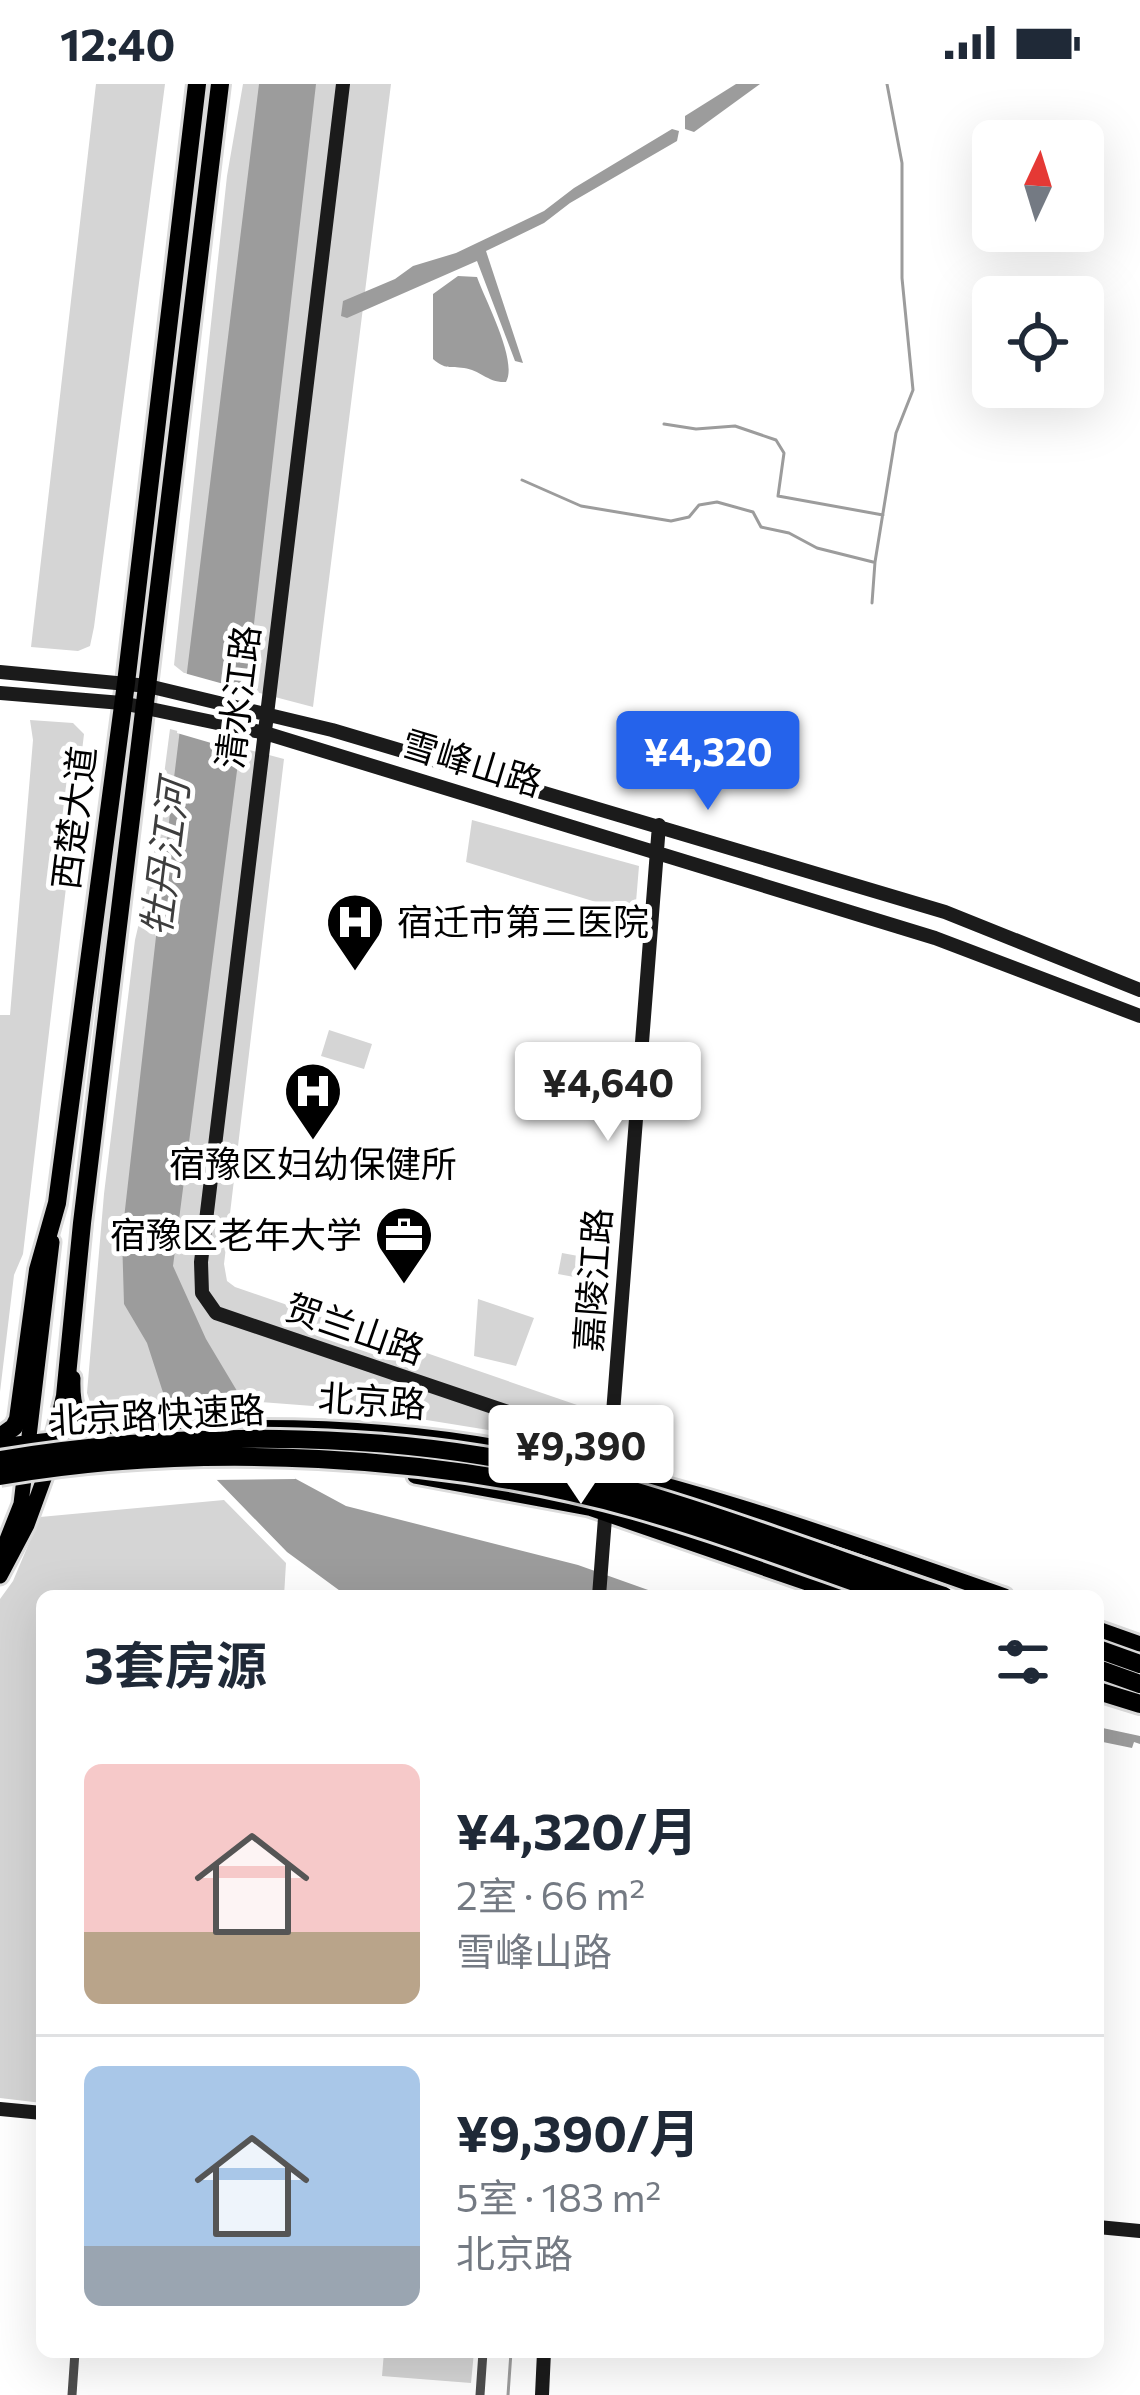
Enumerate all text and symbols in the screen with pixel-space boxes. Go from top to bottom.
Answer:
text: 12:40 [60,15,175,70]
north arrow [972,120,1104,252]
map controls [972,120,1104,408]
button: locate [972,276,1104,408]
street label: 清水江路 [205,623,267,771]
pin: ¥4,320 [610,711,806,813]
street label: 雪峰山路 [397,719,548,803]
text: ¥4,320 [643,726,773,774]
street label: 西楚大道 [41,744,103,892]
water label: 牡丹江河 [130,770,197,938]
hospital icon: 宿迁市第三医院 [324,891,386,973]
place label: 宿迁市第三医院 [397,898,649,942]
pin: ¥4,640 [510,1042,706,1144]
text: ¥4,640 [542,1057,674,1105]
hospital icon: 宿豫区妇幼保健所 [282,1060,344,1142]
place label: 宿豫区妇幼保健所 [169,1140,457,1184]
office icon: 宿豫区老年大学 [373,1204,435,1286]
street label: 嘉陵江路 [564,1206,618,1353]
place label: 宿豫区老年大学 [110,1211,362,1255]
street label: 贺兰山路 [280,1283,431,1371]
street label: 北京路 [317,1373,428,1425]
street label: 北京路快速路 [48,1385,266,1441]
pin: ¥9,390 [483,1405,679,1507]
text: ¥9,390 [516,1420,646,1468]
icon: filters [990,1629,1056,1695]
text: 3套房源 [84,1632,267,1695]
text: ¥4,320/月 [456,1798,698,1861]
icon: home [180,1812,324,1956]
text: 2室 · 66 m² [456,1870,645,1918]
text: 雪峰山路 [456,1926,612,1974]
text: ¥9,390/月 [456,2100,700,2163]
icon: home [180,2114,324,2258]
text: 5室 · 183 m² [456,2172,661,2220]
text: 北京路 [456,2228,573,2276]

